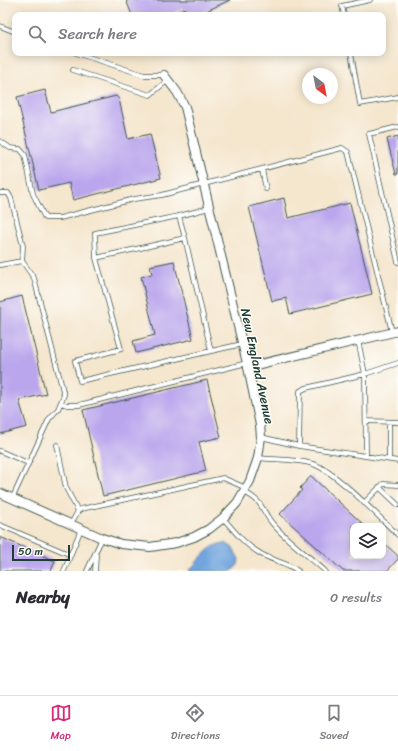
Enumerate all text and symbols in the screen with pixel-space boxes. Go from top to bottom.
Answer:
search box [12,12,386,56]
text: Search here [58,21,137,47]
icon: search [26,23,48,45]
north arrow [302,68,338,104]
street label: New England Avenue [234,306,281,427]
map controls [350,523,386,559]
button: layers [350,523,386,559]
text: 50 m [18,542,43,561]
scale bar [12,543,70,562]
text: Nearby [16,582,70,612]
text: 0 results [330,586,382,609]
tab: Map [50,702,72,745]
tab: Directions [171,702,220,745]
tab: Saved [319,702,348,745]

